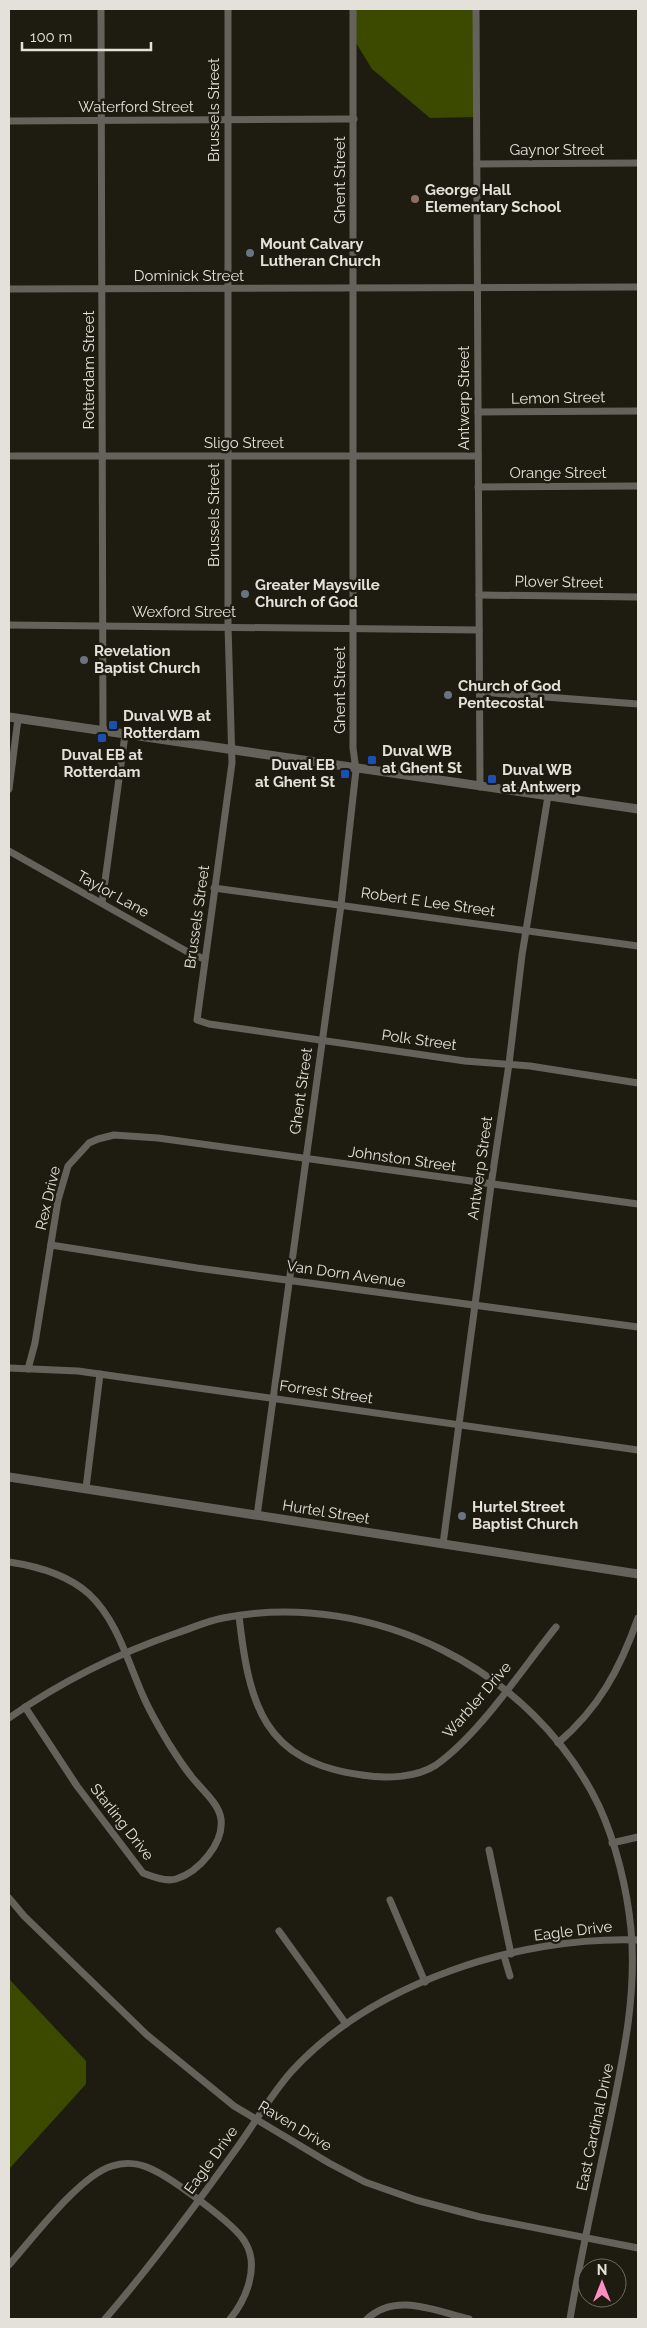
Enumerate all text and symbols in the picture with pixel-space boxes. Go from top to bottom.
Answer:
scale bar [22,20,151,52]
text: 100 m [30,28,72,46]
street label: Brussels Street [205,58,223,162]
street label: Waterford Street [78,98,194,116]
street label: Ghent Street [331,136,349,224]
street label: Gaynor Street [510,141,604,159]
place label: George Hall Elementary School [425,181,561,216]
marker: George Hall Elementary School [409,193,421,205]
place label: Mount Calvary Lutheran Church [260,235,381,270]
marker: Mount Calvary Lutheran Church [244,247,256,259]
street label: Dominick Street [134,267,244,285]
street label: Rotterdam Street [80,311,98,429]
street label: Antwerp Street [455,346,473,450]
street label: Lemon Street [511,388,605,408]
street label: Sligo Street [204,434,284,452]
street label: Brussels Street [205,463,223,567]
street label: Orange Street [510,464,606,482]
street label: Plover Street [514,572,604,592]
place label: Greater Maysville Church of God [255,576,380,611]
marker: Greater Maysville Church of God [239,588,251,600]
street label: Wexford Street [132,603,236,621]
place label: Revelation Baptist Church [94,642,200,677]
street label: Ghent Street [331,646,349,734]
marker: Revelation Baptist Church [78,654,90,666]
place label: Church of God Pentecostal [458,677,561,712]
marker: Church of God Pentecostal [442,689,454,701]
place label: Duval WB at Rotterdam [123,707,211,742]
marker: Duval WB at Rotterdam [107,719,119,731]
marker: Duval EB at Rotterdam [96,732,108,744]
place label: Duval WB at Ghent St [382,742,462,777]
place label: Duval EB at Rotterdam [61,746,143,781]
marker: Duval WB at Ghent St [366,754,378,766]
place label: Duval EB at Ghent St [255,756,335,791]
place label: Duval WB at Antwerp [502,761,581,796]
marker: Duval EB at Ghent St [339,768,351,780]
marker: Duval WB at Antwerp [486,773,498,785]
street label: Brussels Street [181,864,213,970]
street label: Taylor Lane [74,867,152,921]
street label: Robert E Lee Street [360,884,496,920]
street label: Polk Street [380,1026,458,1054]
street label: Ghent Street [286,1046,316,1136]
street label: Antwerp Street [464,1115,496,1221]
street label: Johnston Street [347,1143,457,1175]
street label: Rex Drive [32,1164,64,1232]
street label: Van Dorn Avenue [285,1257,407,1291]
street label: Forrest Street [278,1377,374,1407]
street label: Hurtel Street [281,1496,371,1528]
place label: Hurtel Street Baptist Church [472,1498,578,1533]
marker: Hurtel Street Baptist Church [456,1510,468,1522]
street label: Warbler Drive [439,1658,515,1742]
street label: Starling Drive [86,1780,158,1864]
street label: Eagle Drive [533,1917,614,1945]
street label: East Cardinal Drive [573,2062,617,2192]
street label: Raven Drive [255,2097,335,2155]
street label: Eagle Drive [180,2123,242,2197]
north arrow [577,2258,627,2308]
text: N [597,2262,607,2278]

